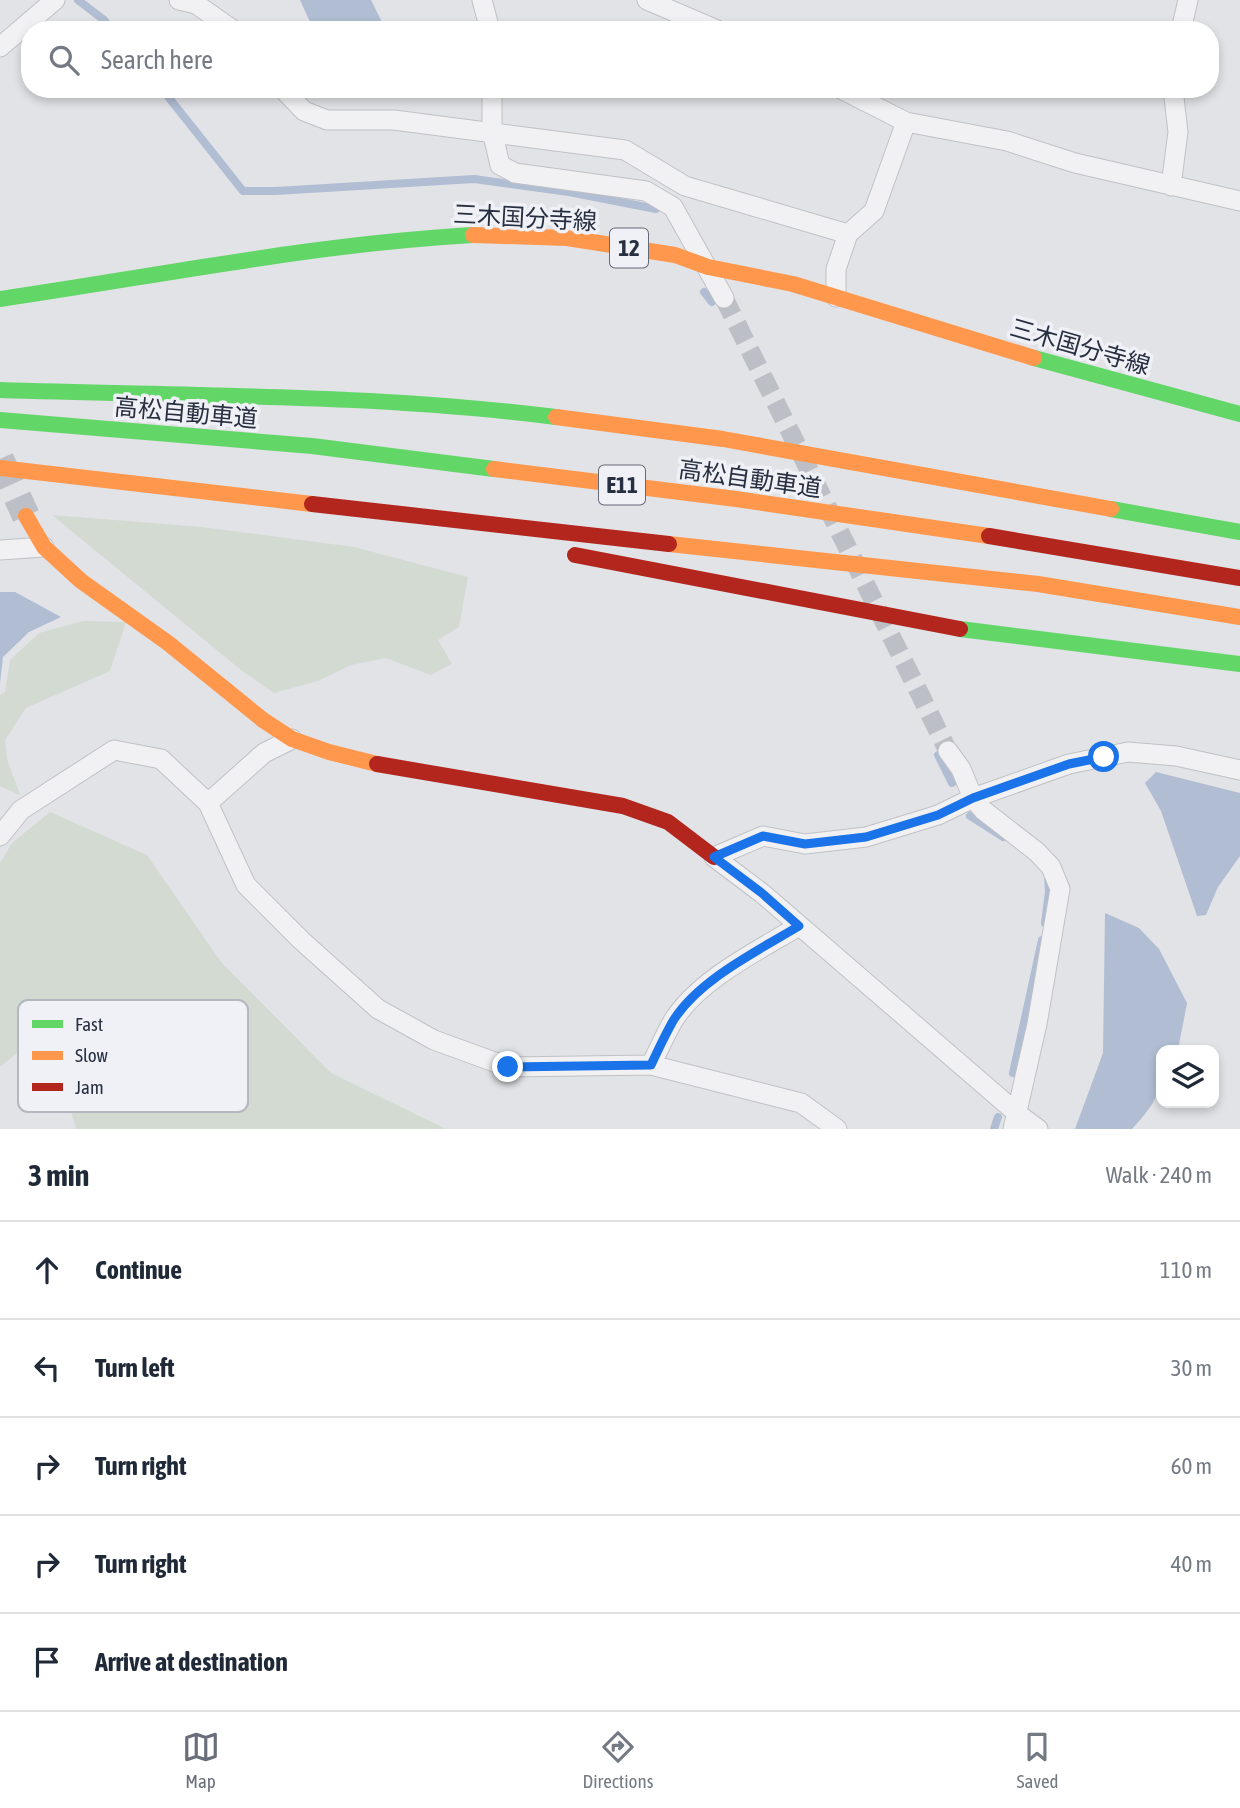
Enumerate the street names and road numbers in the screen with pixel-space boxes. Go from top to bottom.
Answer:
street label: 三木国分寺線 [452,200,598,235]
road number: 12 [610,229,648,268]
street label: 三木国分寺線 [1007,314,1153,379]
street label: 高松自動車道 [113,393,259,432]
street label: 高松自動車道 [677,455,823,502]
road number: E11 [599,466,645,505]

